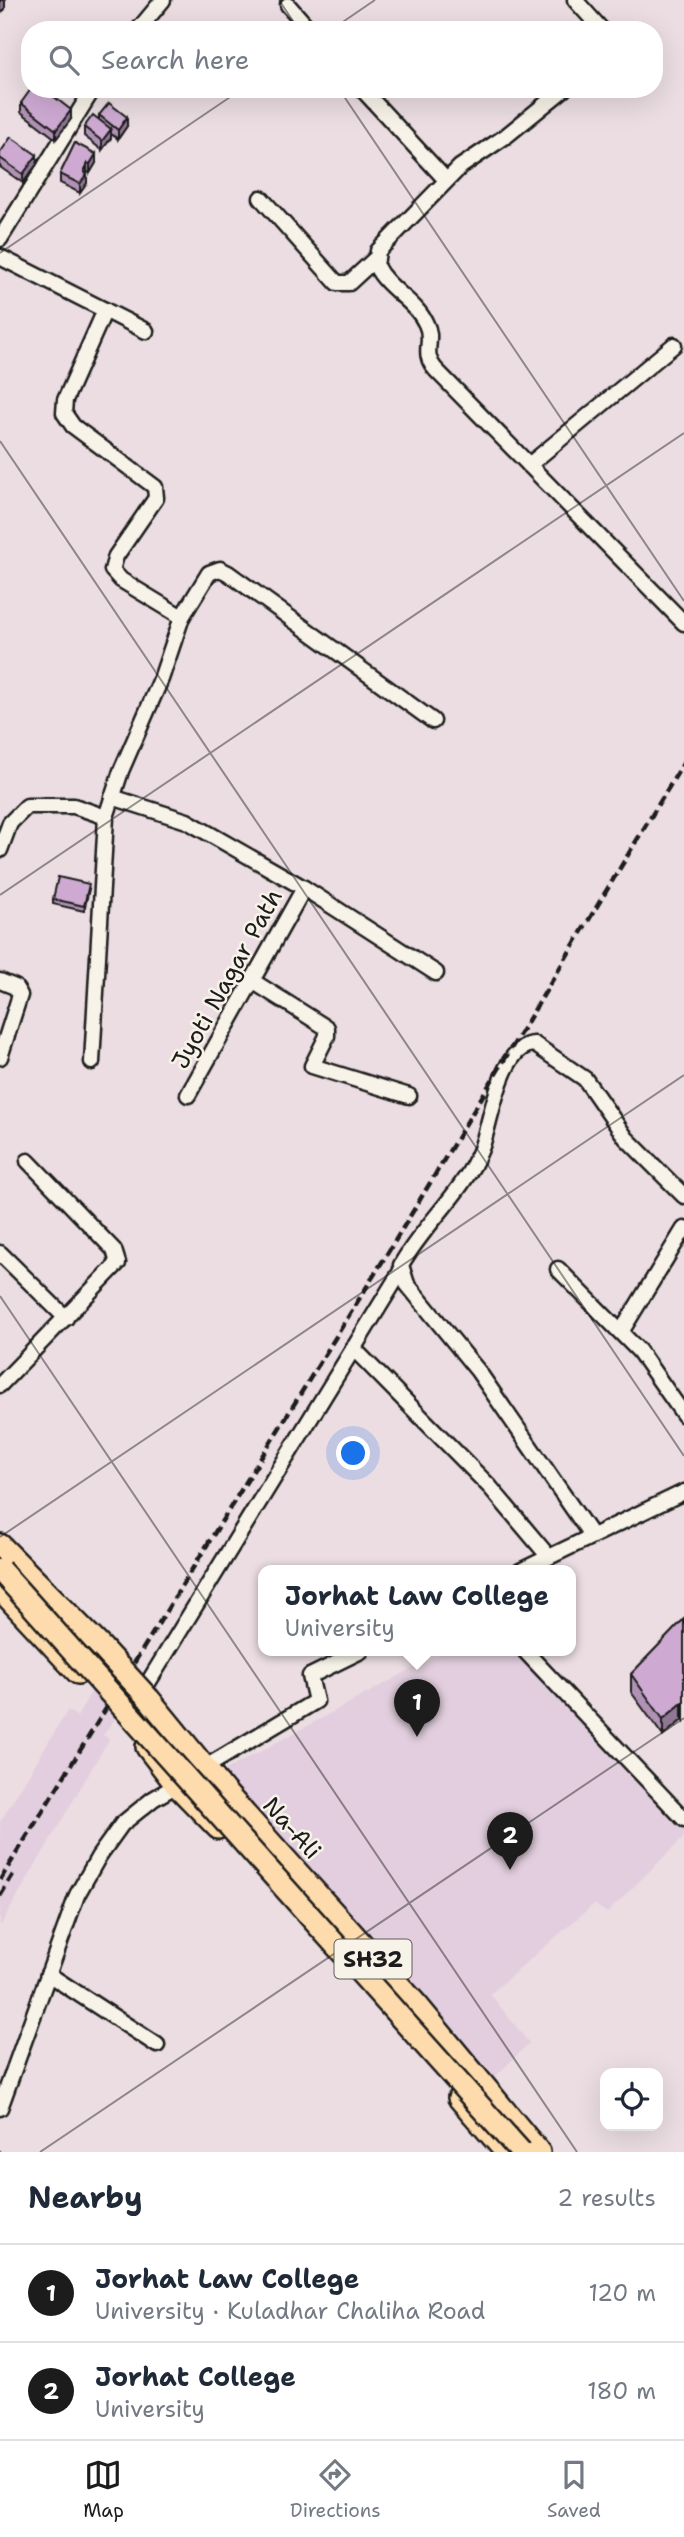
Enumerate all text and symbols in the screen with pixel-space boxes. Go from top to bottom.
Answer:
search box [21,21,663,98]
icon: search [45,41,83,79]
text: Search here [101,42,250,77]
street label: Jyoti Nagar Path [164,883,290,1075]
your location [336,1436,370,1470]
popup [258,1565,576,1656]
text: Jorhat Law College [285,1578,549,1613]
text: University [285,1613,395,1643]
pin: 1 [394,1679,440,1737]
street label: Na-Ali [255,1790,329,1866]
pin: 2 [487,1812,533,1870]
road number: SH32 [334,1940,412,1978]
map controls [600,2068,663,2131]
button: locate [600,2068,663,2131]
text: Nearby [28,2177,143,2218]
text: 2 results [557,2183,656,2213]
text: Jorhat Law College [95,2261,359,2296]
text: 1 [46,2278,56,2308]
text: 120 m [588,2278,656,2308]
text: University · Kuladhar Chaliha Road [95,2296,485,2326]
text: Jorhat College [95,2359,296,2394]
text: 2 [43,2376,59,2406]
text: 180 m [587,2376,656,2406]
text: University [95,2394,205,2424]
tab: Map [83,2456,124,2523]
tab: Directions [290,2456,381,2523]
tab: Saved [547,2456,601,2523]

